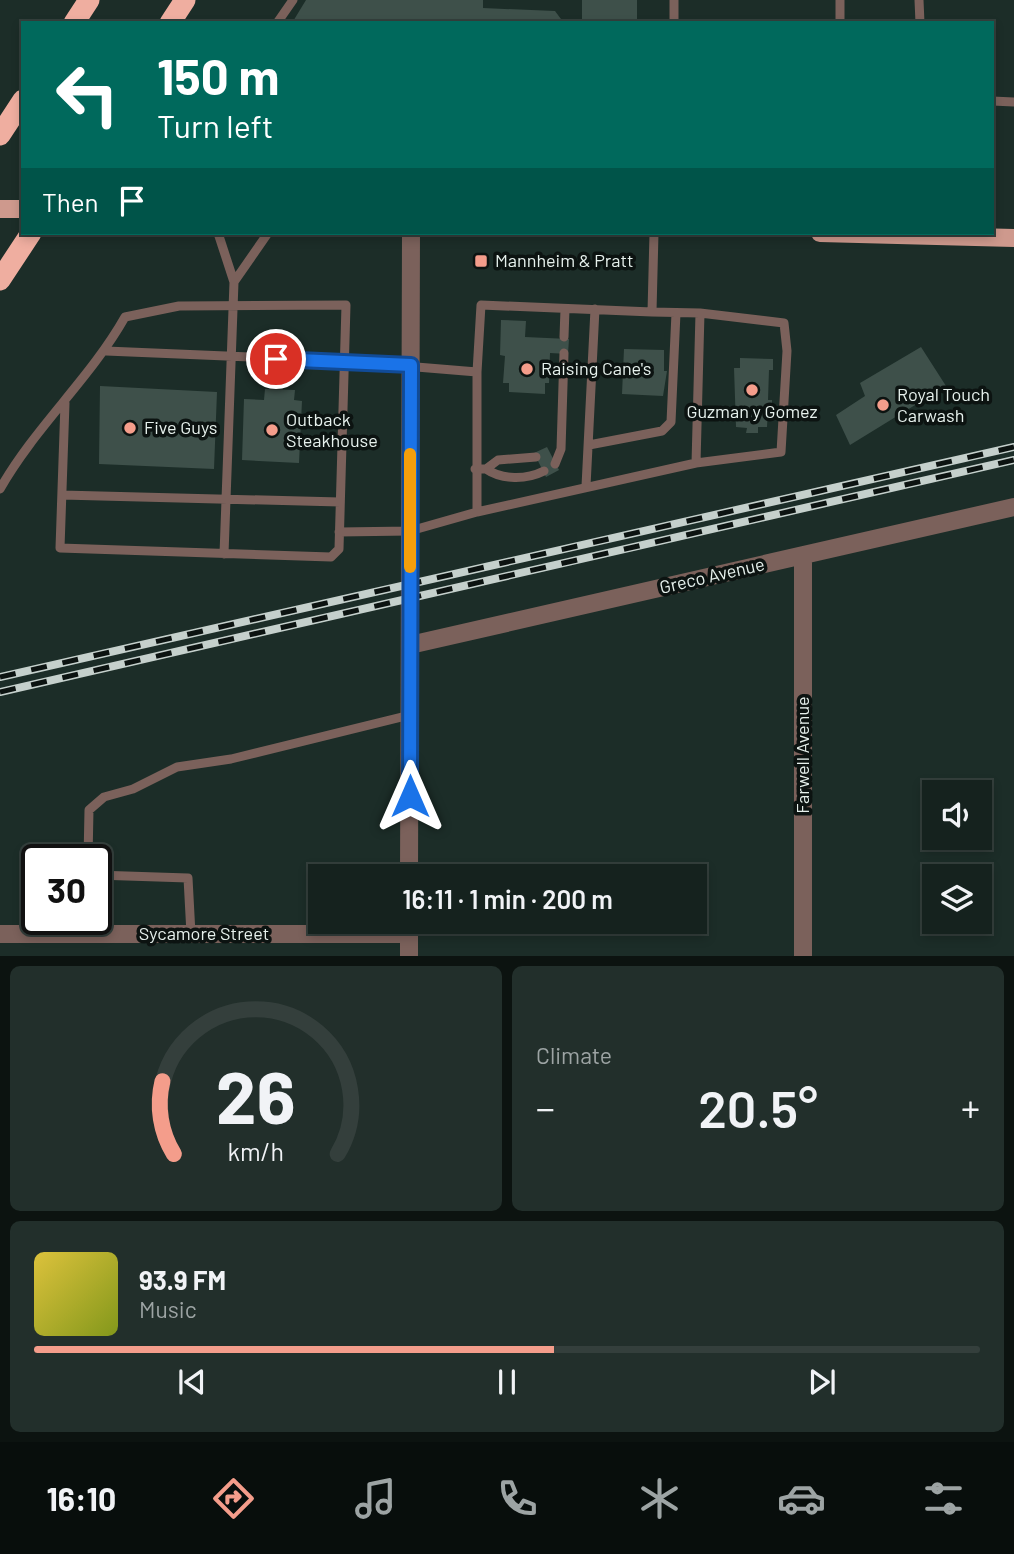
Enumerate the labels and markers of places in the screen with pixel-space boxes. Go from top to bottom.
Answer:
place label: Mannheim & Pratt [495,249,634,271]
marker: Mannheim & Pratt [473,253,489,269]
pin [246,329,306,389]
place label: Raising Cane's [541,357,651,379]
marker: Raising Cane's [519,361,535,377]
marker: Guzman y Gomez [744,382,760,398]
place label: Royal Touch Carwash [897,383,990,426]
marker: Royal Touch Carwash [875,397,891,413]
place label: Guzman y Gomez [686,400,818,422]
place label: Outback Steakhouse [286,408,378,451]
place label: Five Guys [144,416,217,438]
marker: Five Guys [122,420,138,436]
marker: Outback Steakhouse [264,422,280,438]

